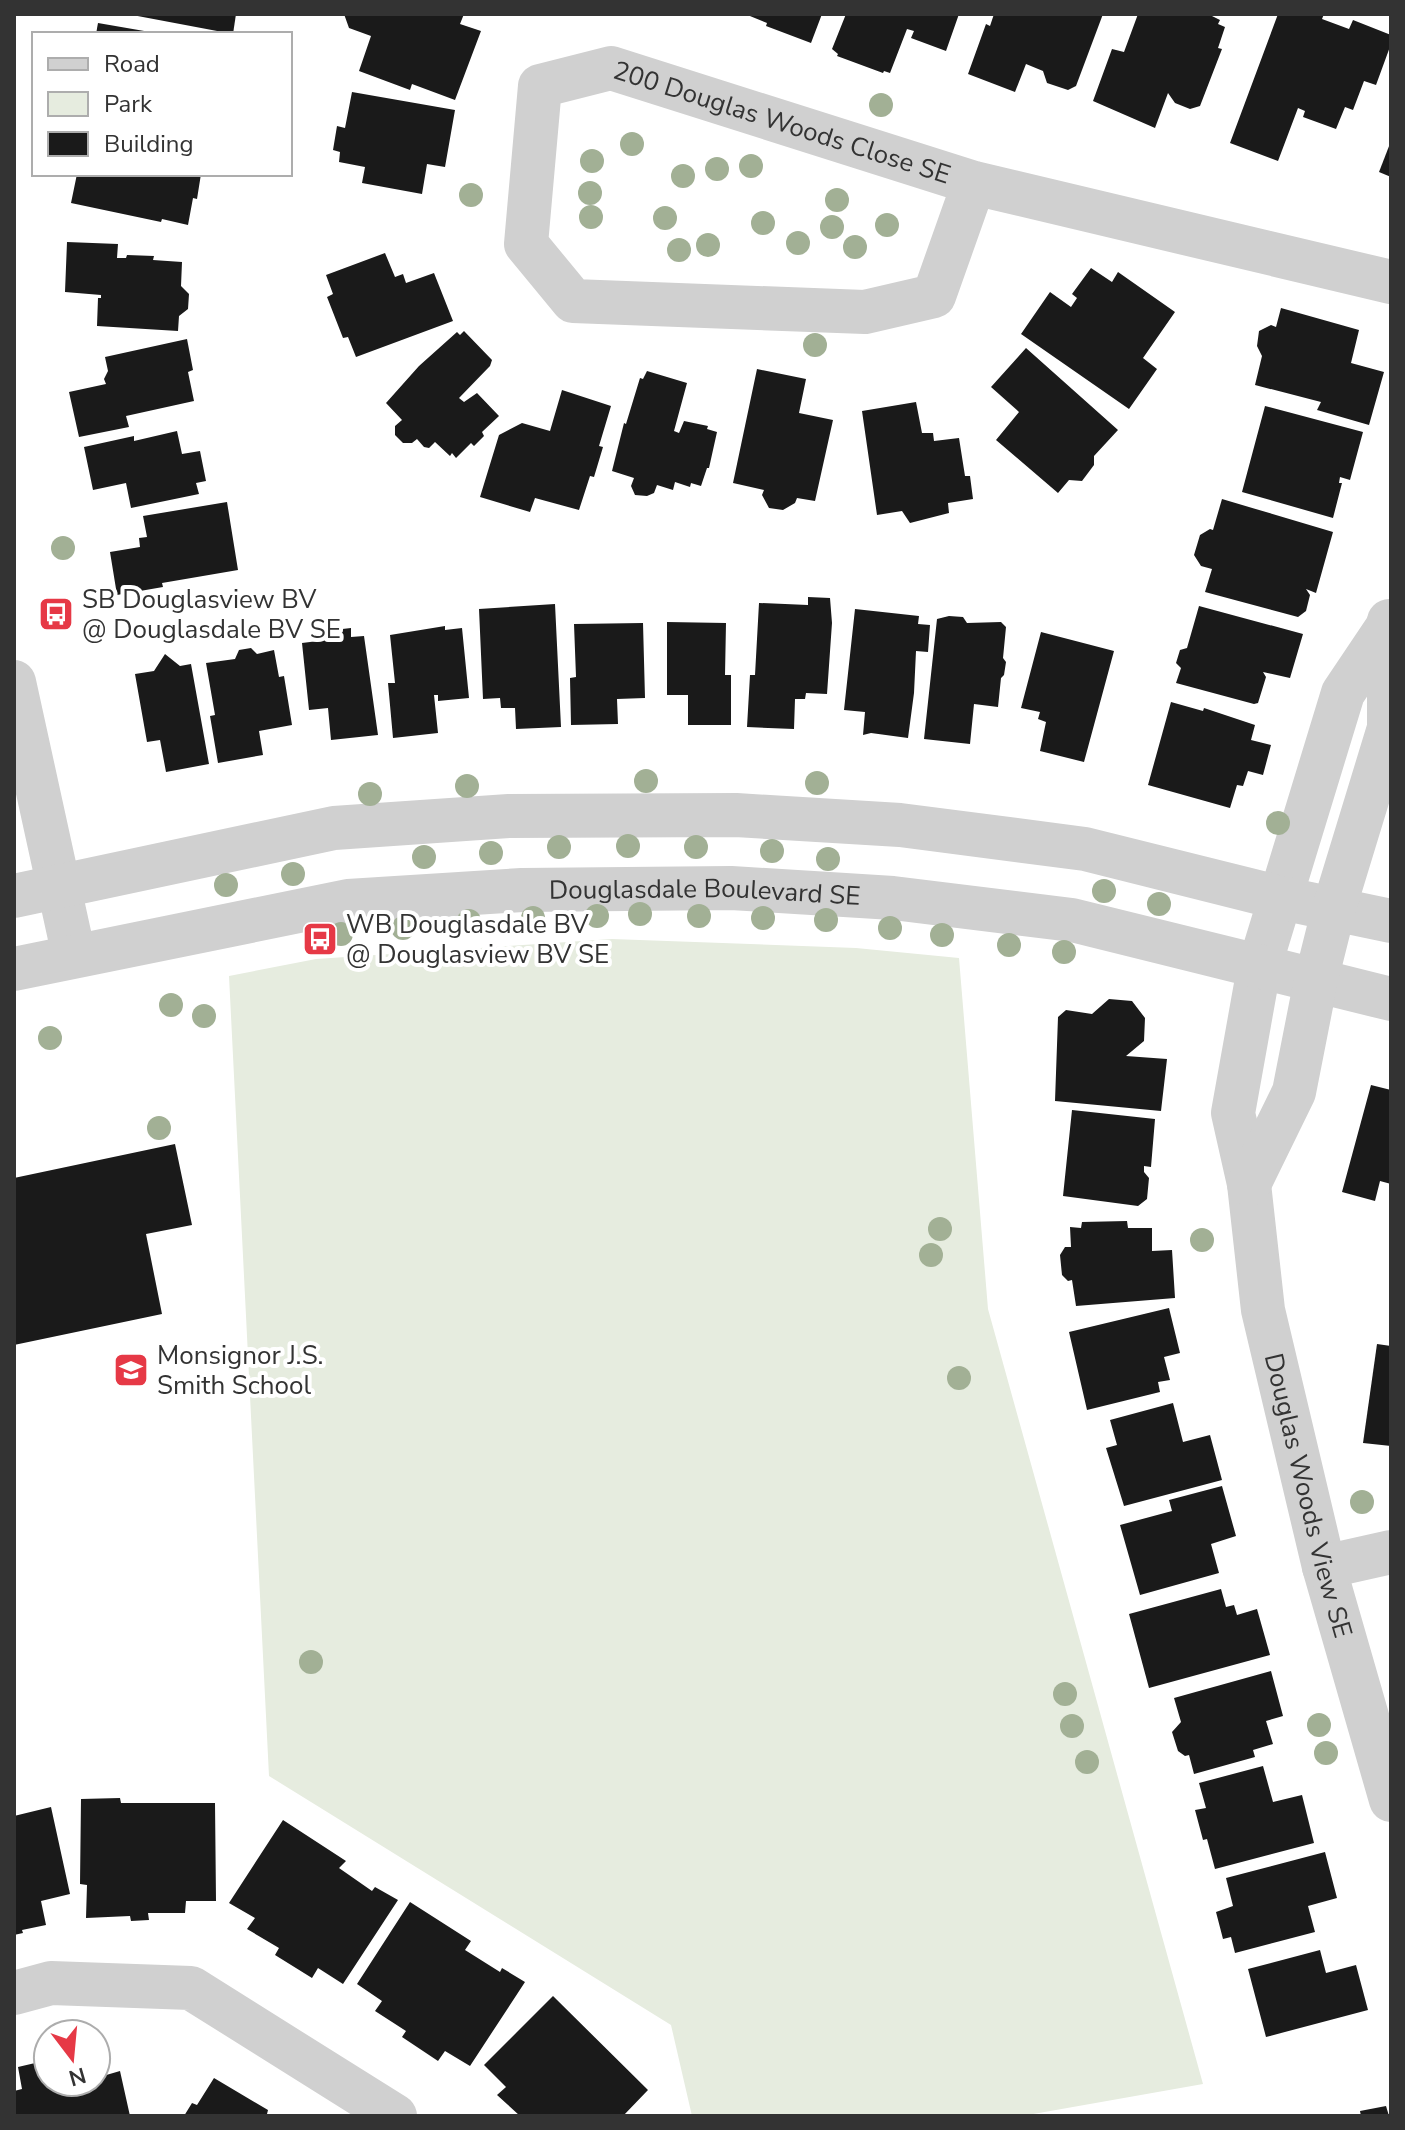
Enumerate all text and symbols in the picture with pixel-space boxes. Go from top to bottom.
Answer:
legend [32,32,292,176]
text: Road [104,48,160,80]
street label: 200 Douglas Woods Close SE [609,52,955,192]
text: Park [104,88,153,120]
text: Building [104,128,194,160]
place label: SB Douglasview BV @ Douglasdale BV SE [82,582,341,647]
bus stop icon: SB Douglasview BV @ Douglasdale BV SE [37,595,75,633]
street label: Douglasdale Boulevard SE [549,870,861,913]
place label: WB Douglasdale BV @ Douglasview BV SE [346,907,609,972]
bus stop icon: WB Douglasdale BV @ Douglasview BV SE [301,920,339,958]
place label: Monsignor J.S. Smith School [157,1338,323,1403]
street label: Douglas Woods View SE [1256,1350,1361,1642]
school or university icon: Monsignor J.S. Smith School [112,1351,150,1389]
north arrow [32,2018,112,2098]
text: N [65,2060,89,2093]

